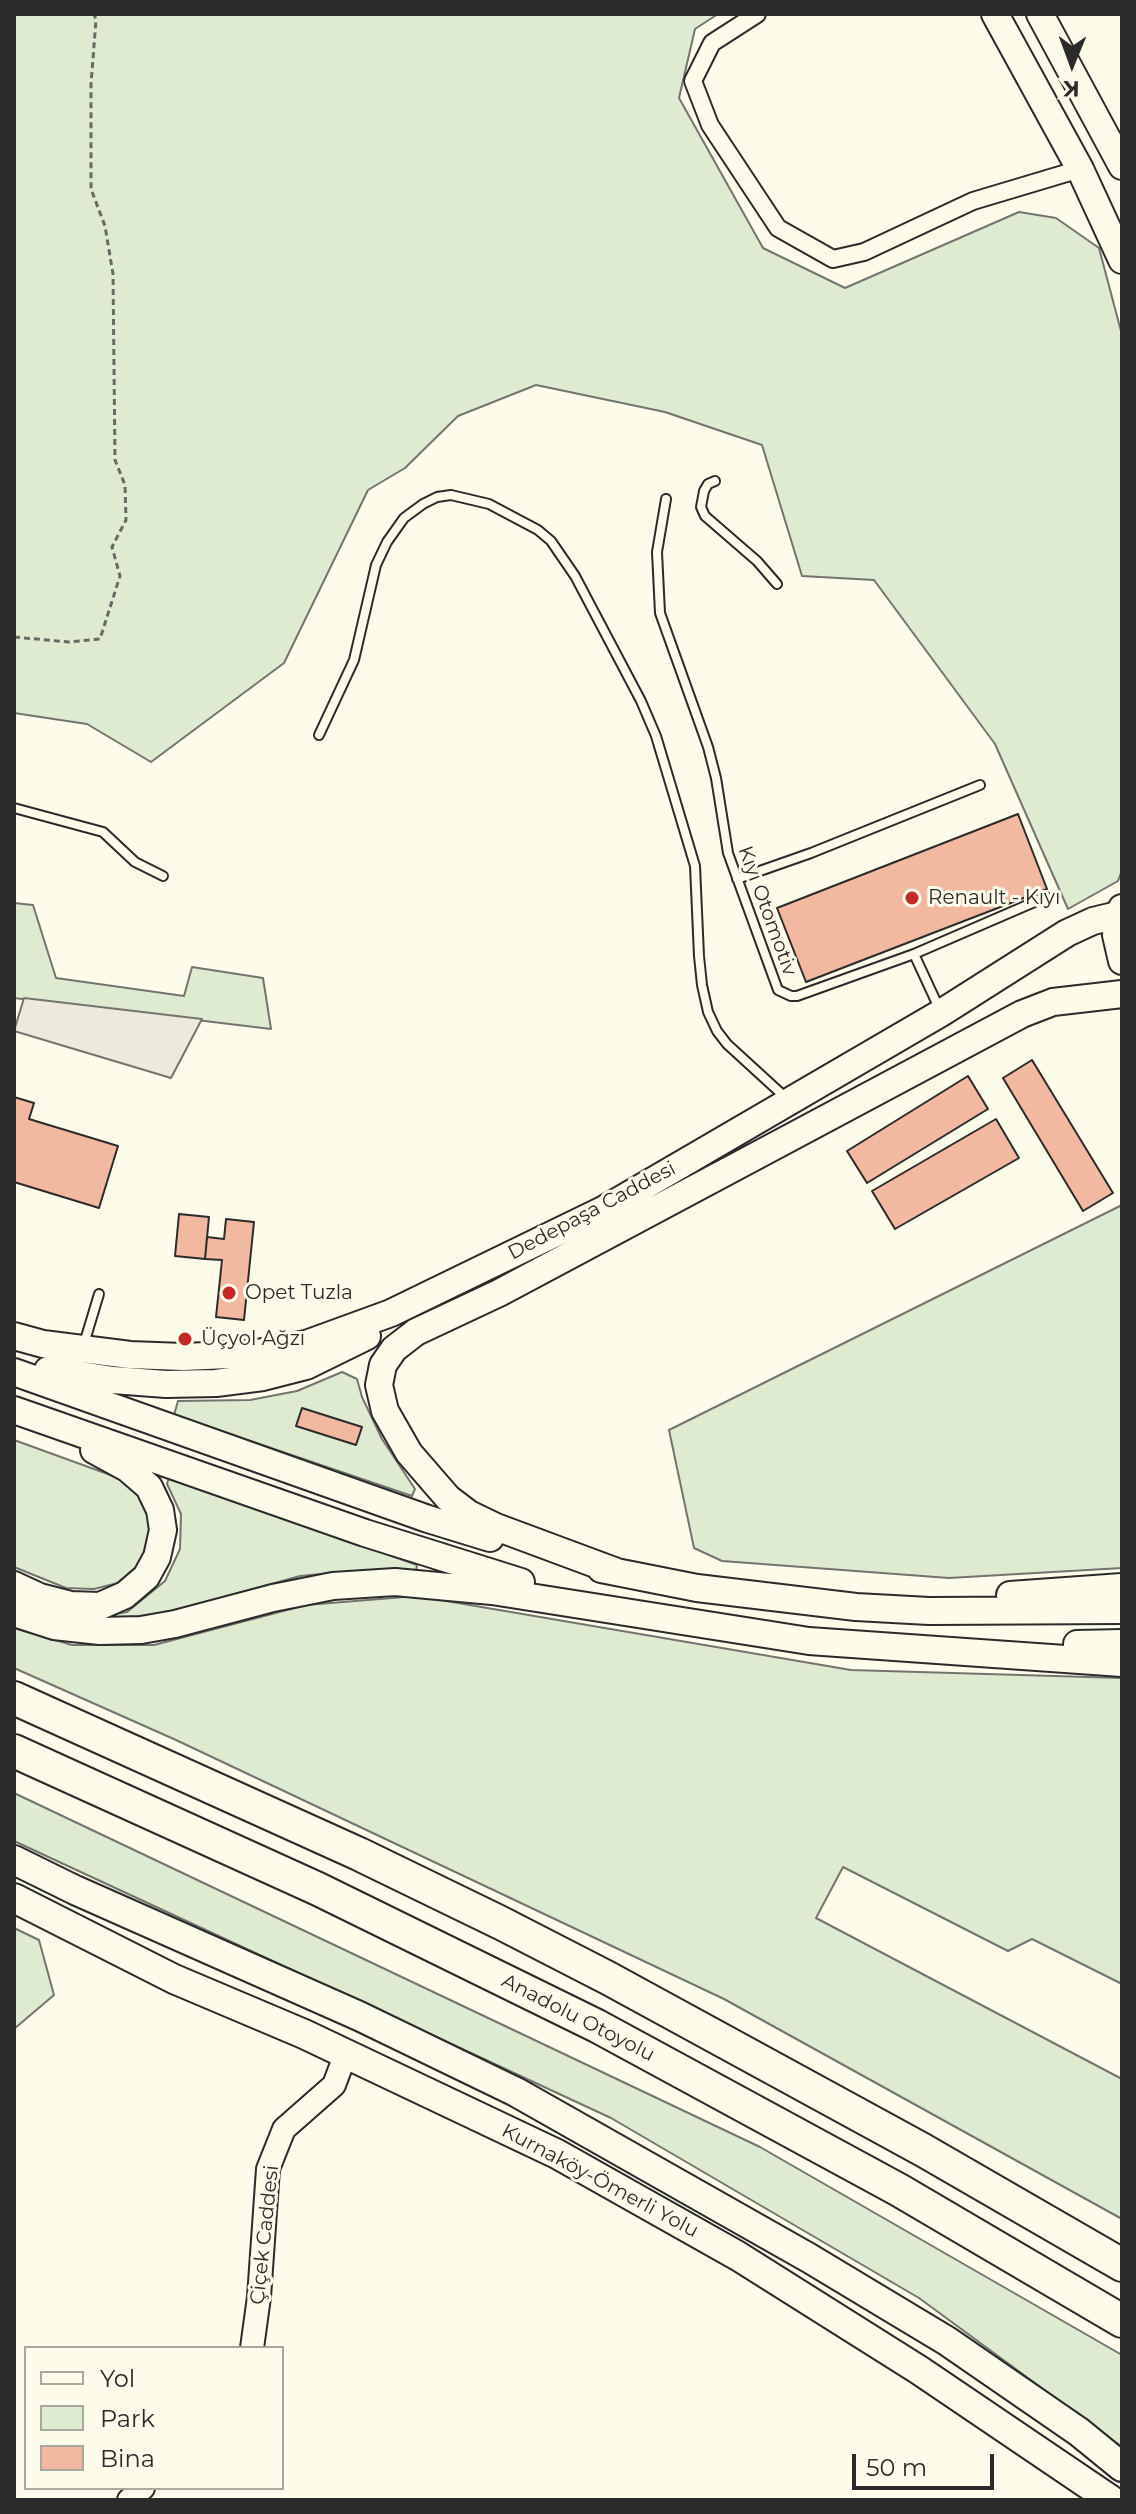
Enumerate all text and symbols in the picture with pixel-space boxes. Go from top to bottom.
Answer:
north arrow [1032,24,1112,104]
text: K [1063,75,1080,102]
street label: Kıyı Otomotiv [732,843,802,979]
place label: Renault - Kıyı [928,886,1060,910]
marker: Renault - Kıyı [903,889,921,907]
street label: Dedepaşa Caddesi [504,1157,680,1265]
place label: Opet Tuzla [245,1281,353,1305]
marker: Opet Tuzla [220,1284,238,1302]
place label: Üçyol Ağzı [201,1327,305,1351]
marker: Üçyol Ağzı [176,1330,194,1348]
street label: Anadolu Otoyolu [497,1969,659,2067]
street label: Kurnaköy-Ömerli Yolu [497,2119,703,2243]
street label: Çiçek Caddesi [246,2164,284,2306]
legend [24,2346,284,2490]
text: Yol [100,2364,135,2393]
text: Park [100,2404,155,2433]
scale bar [856,2438,998,2488]
text: Bina [100,2444,155,2473]
text: 50 m [866,2453,927,2482]

